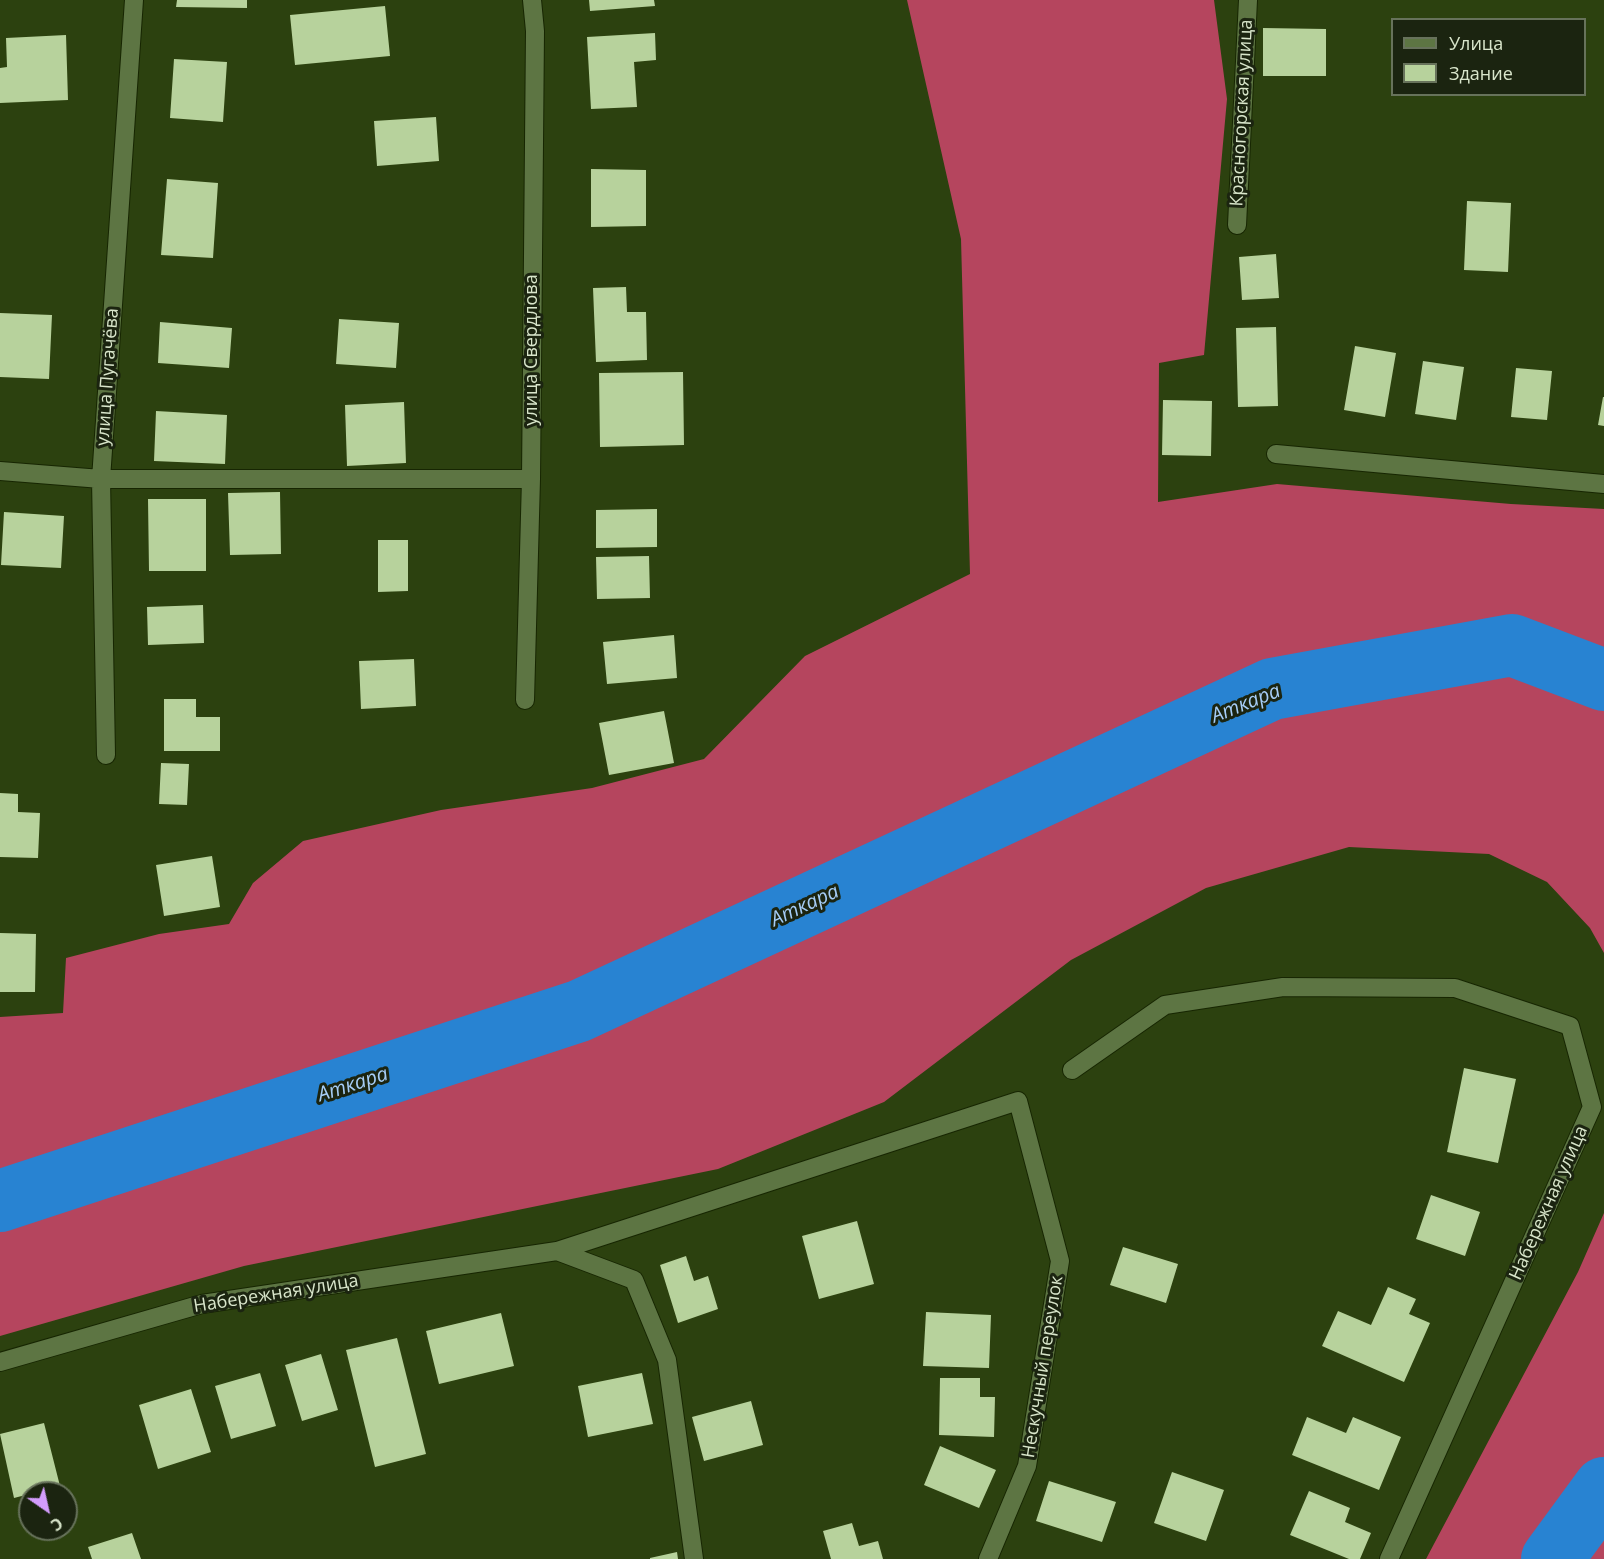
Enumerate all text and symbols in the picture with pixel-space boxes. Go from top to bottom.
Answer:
legend [1391,18,1586,96]
street label: Красногорская улица [1226,19,1258,207]
text: Улица [1449,31,1503,55]
text: Здание [1449,61,1513,85]
street label: улица Свердлова [521,274,543,426]
street label: улица Пугачёва [92,307,124,447]
water label: Аткара [1208,679,1284,729]
water label: Аткара [767,880,843,932]
water label: Аткара [315,1062,391,1108]
street label: Набережная улица [1505,1123,1593,1283]
street label: Набережная улица [192,1270,360,1318]
street label: Нескучный переулок [1018,1274,1068,1460]
north arrow [18,1481,78,1541]
text: С [47,1512,67,1536]

